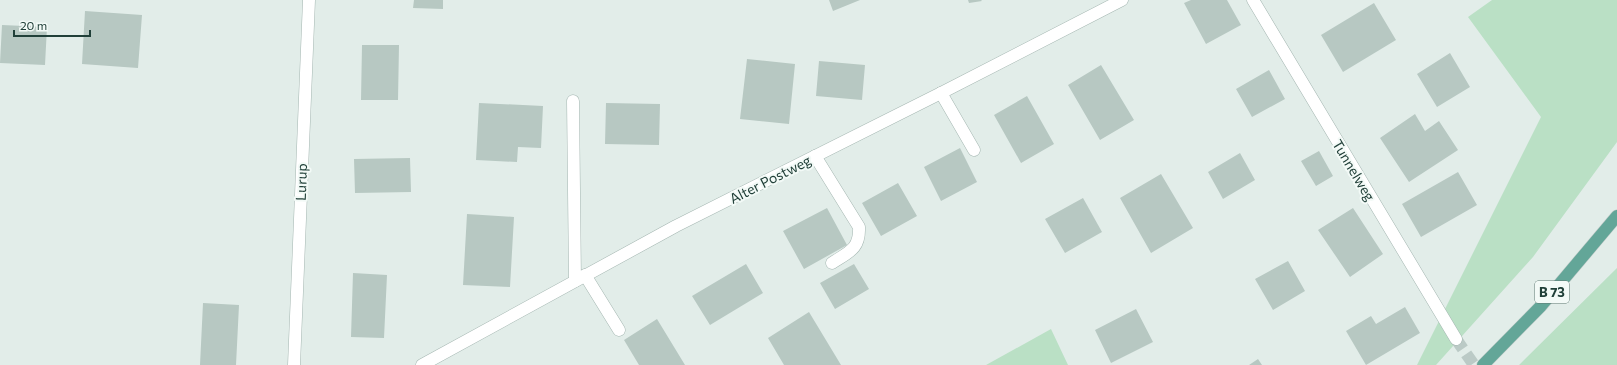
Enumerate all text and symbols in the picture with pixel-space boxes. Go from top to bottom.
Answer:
scale bar [14,12,90,38]
text: 20 m [20,18,47,32]
street label: Tunnelweg [1329,136,1379,204]
street label: Alter Postweg [726,151,814,207]
street label: Lurup [292,163,310,201]
road number: B 73 [1535,281,1569,303]

